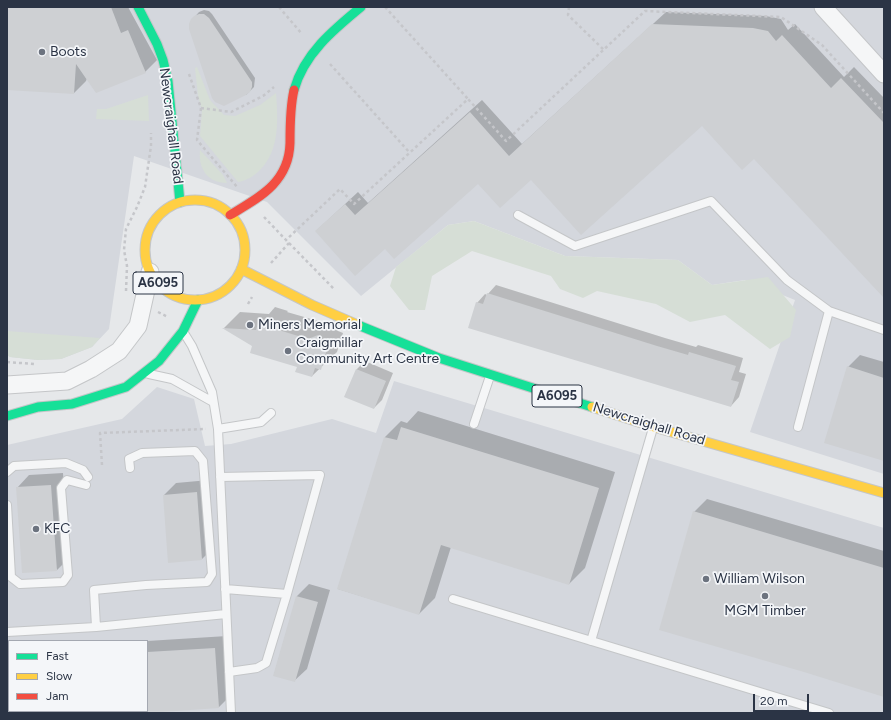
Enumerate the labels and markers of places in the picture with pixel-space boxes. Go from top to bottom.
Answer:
place label: Boots [50,44,87,60]
marker: Boots [37,47,47,57]
place label: Miners Memorial [258,317,361,333]
marker: Miners Memorial [245,320,255,330]
place label: Craigmillar Community Art Centre [296,335,439,368]
marker: Craigmillar Community Art Centre [283,346,293,356]
place label: KFC [44,521,70,537]
marker: KFC [31,524,41,534]
place label: William Wilson [714,571,805,587]
marker: William Wilson [701,574,711,584]
marker: MGM Timber [760,591,770,601]
place label: MGM Timber [724,603,806,619]

